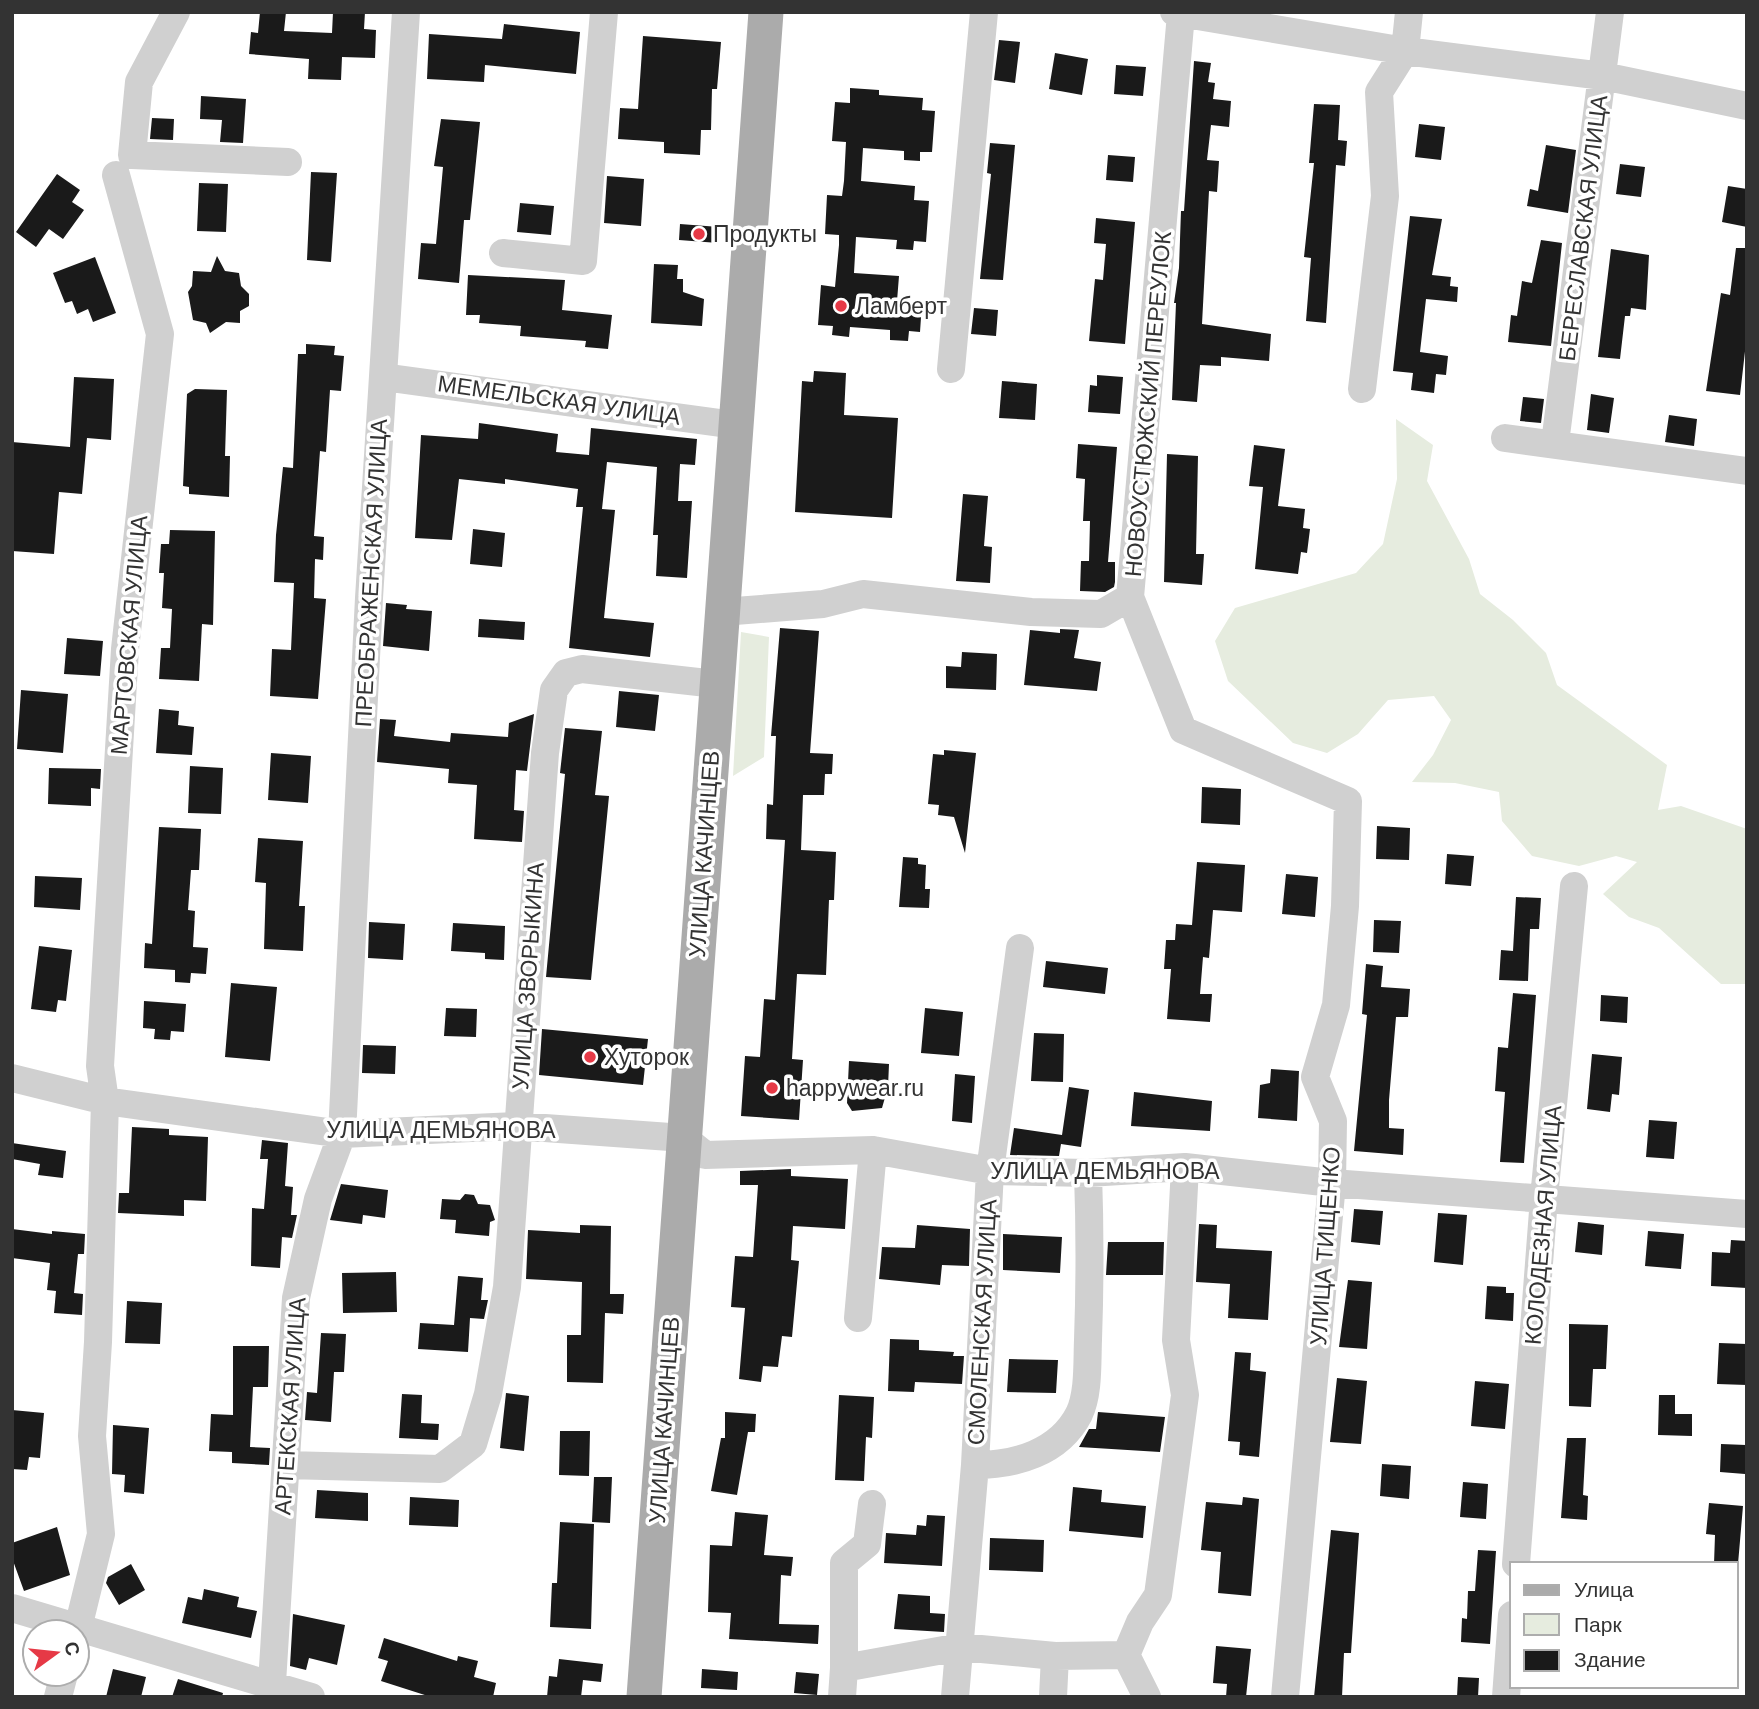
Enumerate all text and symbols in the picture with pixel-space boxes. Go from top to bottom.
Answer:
street label: БЕРЕСЛАВСКАЯ УЛИЦА [1554,93,1612,363]
place label: Продукты [713,221,817,247]
marker: Продукты [691,226,707,242]
street label: НОВОУСТЮЖСКИЙ ПЕРЕУЛОК [1119,229,1176,578]
place label: Ламберт [855,293,947,319]
marker: Ламберт [833,298,849,314]
street label: МЕМЕЛЬСКАЯ УЛИЦА [436,370,683,430]
street label: ПРЕОБРАЖЕНСКАЯ УЛИЦА [350,418,392,728]
street label: МАРТОВСКАЯ УЛИЦА [106,513,152,756]
street label: УЛИЦА КАЧИНЦЕВ [684,750,724,958]
street label: УЛИЦА ЗВОРЫКИНА [507,861,549,1091]
place label: Хуторок [604,1044,690,1070]
marker: Хуторок [582,1049,598,1065]
place label: happywear.ru [786,1075,924,1101]
marker: happywear.ru [764,1080,780,1096]
street label: КОЛОДЕЗНАЯ УЛИЦА [1520,1104,1566,1346]
street label: УЛИЦА ДЕМЬЯНОВА [326,1117,556,1143]
street label: УЛИЦА ТИЩЕНКО [1305,1146,1345,1346]
street label: УЛИЦА ДЕМЬЯНОВА [990,1158,1220,1184]
street label: СМОЛЕНСКАЯ УЛИЦА [963,1198,1001,1446]
street label: АРТЕКСКАЯ УЛИЦА [269,1296,311,1516]
street label: УЛИЦА КАЧИНЦЕВ [644,1316,684,1524]
legend [1510,1562,1738,1688]
text: Улица [1574,1578,1634,1601]
text: Парк [1574,1613,1622,1636]
north arrow [21,1618,91,1688]
text: С [60,1639,84,1658]
text: Здание [1574,1648,1646,1671]

